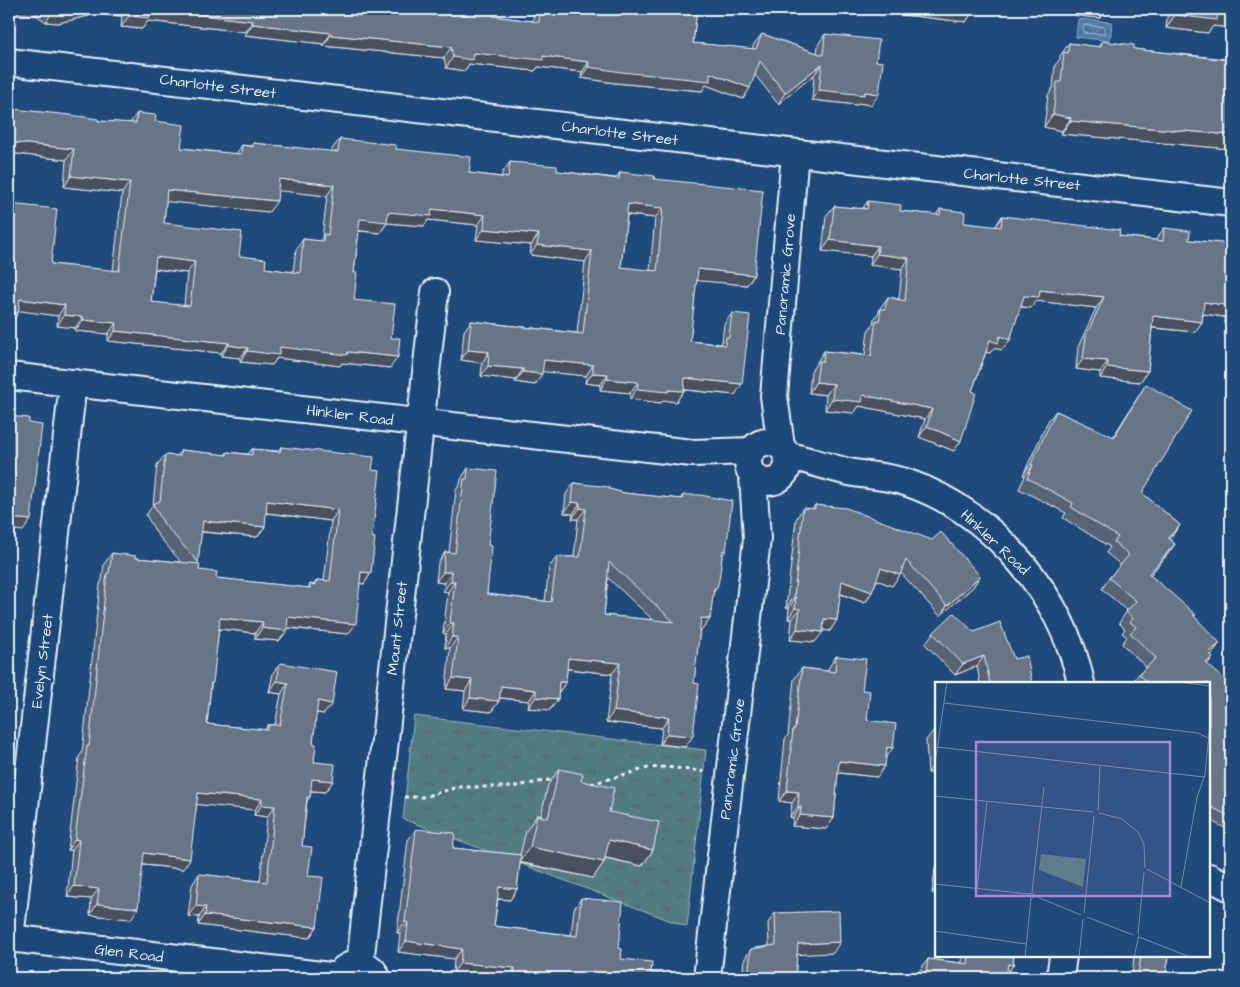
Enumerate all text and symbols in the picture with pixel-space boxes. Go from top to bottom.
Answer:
street label: Charlotte Street [158,69,277,104]
street label: Charlotte Street [560,116,679,151]
street label: Charlotte Street [963,163,1081,196]
street label: Panoramic Grove [770,213,801,335]
street label: Hinkler Road [305,400,395,431]
street label: Hinkler Road [956,505,1034,580]
street label: Mount Street [382,580,413,676]
street label: Evelyn Street [26,613,60,710]
inset map [935,682,1210,957]
street label: Panoramic Grove [715,697,750,821]
street label: Glen Road [94,939,165,968]

